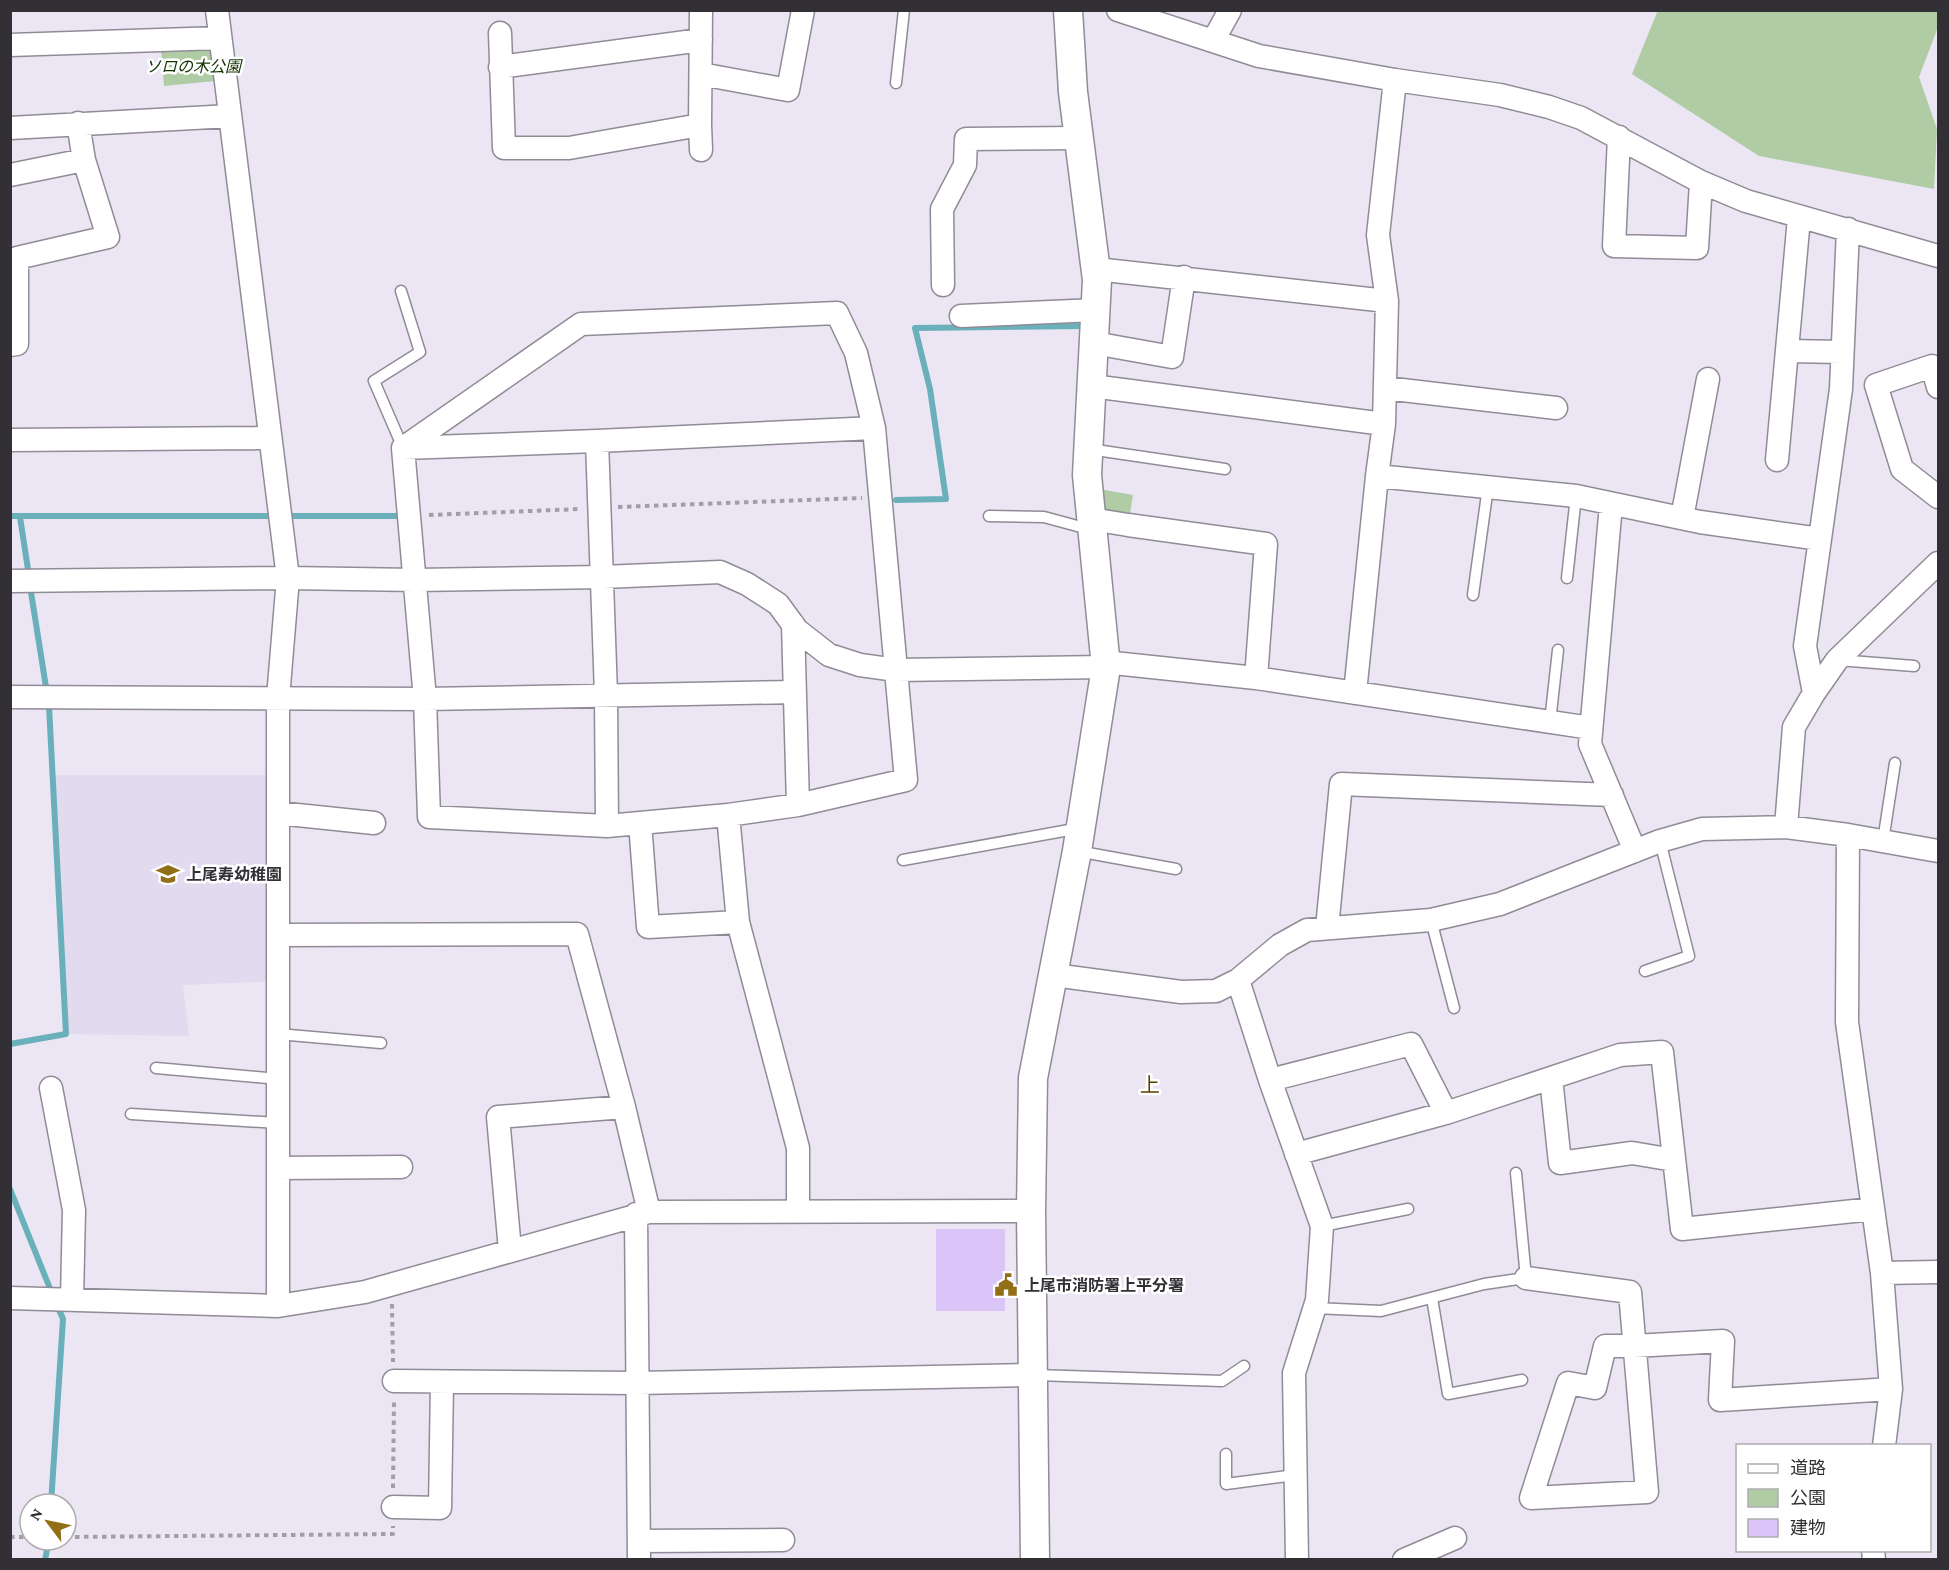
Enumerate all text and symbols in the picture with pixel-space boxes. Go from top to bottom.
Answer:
park label: ソロの木公園 [145,58,243,75]
school or university icon: 上尾寿幼稚園 [155,861,181,887]
place label: 上尾寿幼稚園 [186,866,282,883]
district label: 上 [1140,1074,1160,1096]
public building icon: 上尾市消防署上平分署 [993,1272,1019,1298]
place label: 上尾市消防署上平分署 [1024,1277,1184,1294]
legend [1736,1444,1931,1552]
text: 道路 [1790,1458,1826,1478]
text: 公園 [1790,1488,1826,1508]
north arrow [18,1492,78,1552]
text: N [26,1505,46,1523]
text: 建物 [1790,1518,1826,1538]

